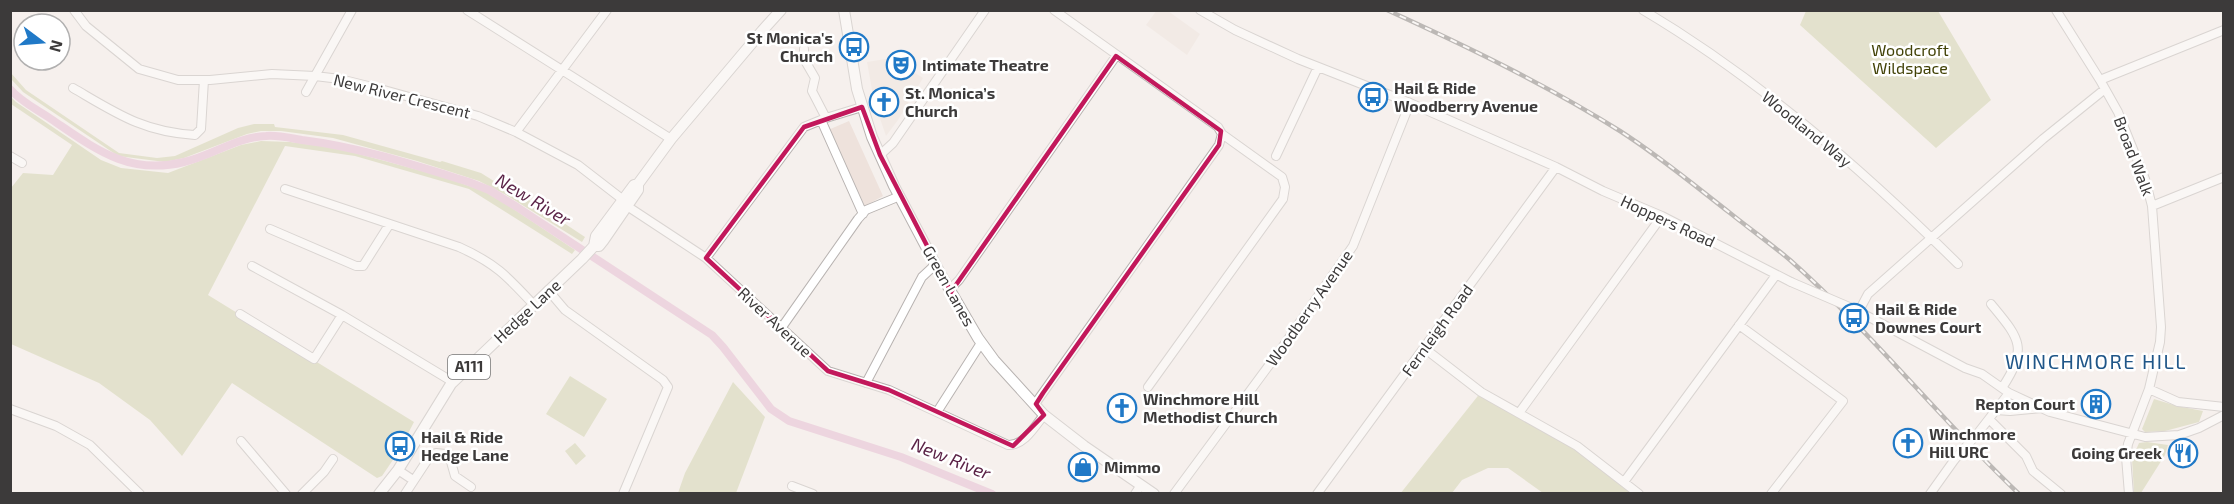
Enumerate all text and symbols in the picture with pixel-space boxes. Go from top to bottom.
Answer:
north arrow [12,12,72,72]
place label: St Monica's Church [747,28,833,65]
bus stop icon: St Monica's Church [838,31,870,63]
text: N [46,38,68,54]
park label: Woodcroft Wildspace [1871,40,1949,77]
theatre icon: Intimate Theatre [885,49,917,81]
place label: Intimate Theatre [922,55,1049,74]
street label: New River Crescent [332,69,473,122]
place label: Hail & Ride Woodberry Avenue [1394,78,1538,116]
bus stop icon: Hail & Ride Woodberry Avenue [1357,81,1389,113]
place label: St. Monica’s Church [905,83,995,120]
church icon: St. Monica’s Church [868,86,900,118]
street label: Woodland Way [1759,87,1856,171]
street label: Broad Walk [2111,114,2158,198]
water label: New River [492,168,576,231]
street label: Hoppers Road [1618,190,1718,251]
street label: Green Lanes [919,242,979,329]
street label: Woodberry Avenue [1261,246,1356,370]
street label: Hedge Lane [489,275,564,346]
street label: Fernleigh Road [1397,280,1476,379]
street label: River Avenue [735,283,816,361]
place label: Hail & Ride Downes Court [1875,299,1982,336]
bus stop icon: Hail & Ride Downes Court [1838,302,1870,334]
district label: WINCHMORE HILL [2005,349,2187,373]
road number: A111 [448,355,490,379]
building icon: Repton Court [2080,388,2112,420]
place label: Winchmore Hill Methodist Church [1143,389,1278,426]
church icon: Winchmore Hill Methodist Church [1106,392,1138,424]
place label: Repton Court [1975,394,2075,413]
place label: Winchmore Hill URC [1929,424,2016,461]
place label: Hail & Ride Hedge Lane [421,427,509,464]
church icon: Winchmore Hill URC [1892,427,1924,459]
bus stop icon: Hail & Ride Hedge Lane [384,430,416,462]
water label: New River [909,432,995,484]
restaurant icon: Going Greek [2167,437,2199,469]
place label: Going Greek [2071,443,2162,462]
shop icon: Mimmo [1067,451,1099,483]
place label: Mimmo [1104,457,1161,476]

